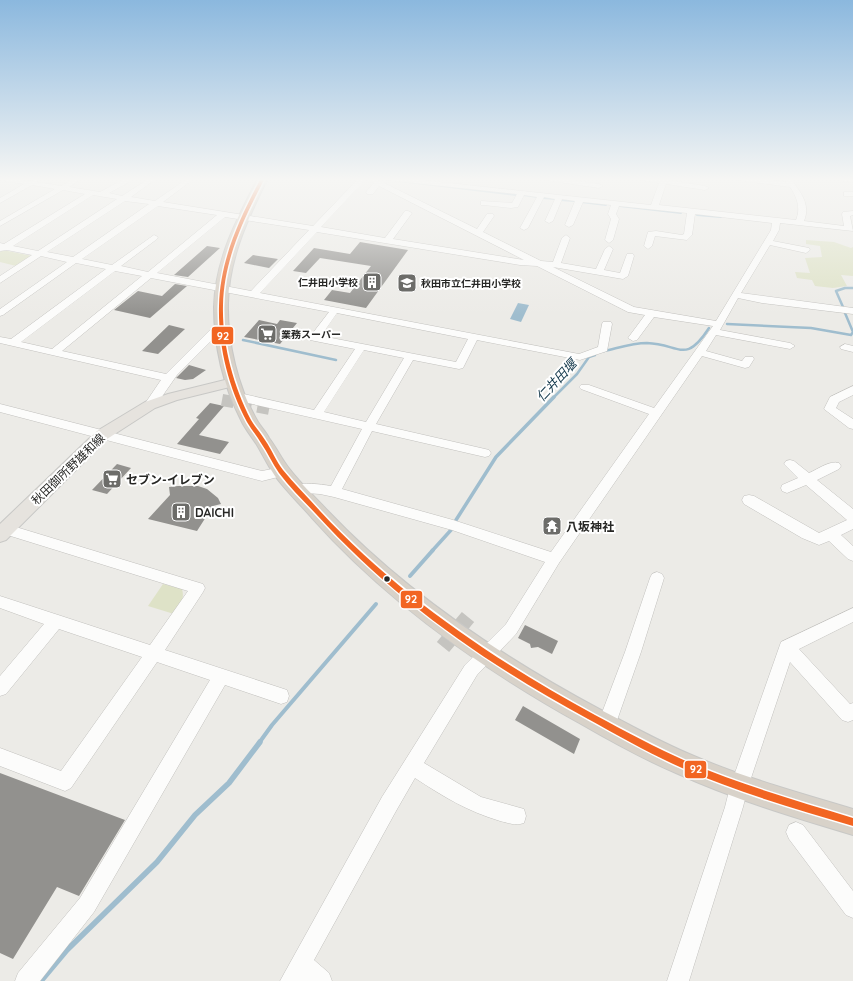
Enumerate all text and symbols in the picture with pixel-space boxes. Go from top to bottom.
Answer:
building icon: 仁井田小学校 [361,271,383,293]
school or university icon: 秋田市立仁井田小学校 [396,272,418,294]
place label: 仁井田小学校 [298,276,358,289]
place label: 秋田市立仁井田小学校 [421,277,521,290]
supermarket icon: 業務スーパー [256,323,278,345]
line badge: 92 [211,326,234,345]
place label: 業務スーパー [281,328,341,341]
text: 92 [217,329,229,343]
water label: 仁井田堰 [532,354,581,404]
street label: 秋田御所野雄和線 [28,430,108,508]
supermarket icon: セブン-イレブン [101,468,123,490]
place label: セブン-イレブン [126,472,215,487]
building icon: DAICHI [170,501,192,523]
place label: DAICHI [195,505,234,520]
temple icon: 八坂神社 [541,515,563,537]
place label: 八坂神社 [566,519,614,534]
unlabelled marker [382,574,392,584]
line badge: 92 [400,590,423,609]
text: 92 [405,592,417,606]
line badge: 92 [684,760,707,779]
text: 92 [690,762,702,776]

